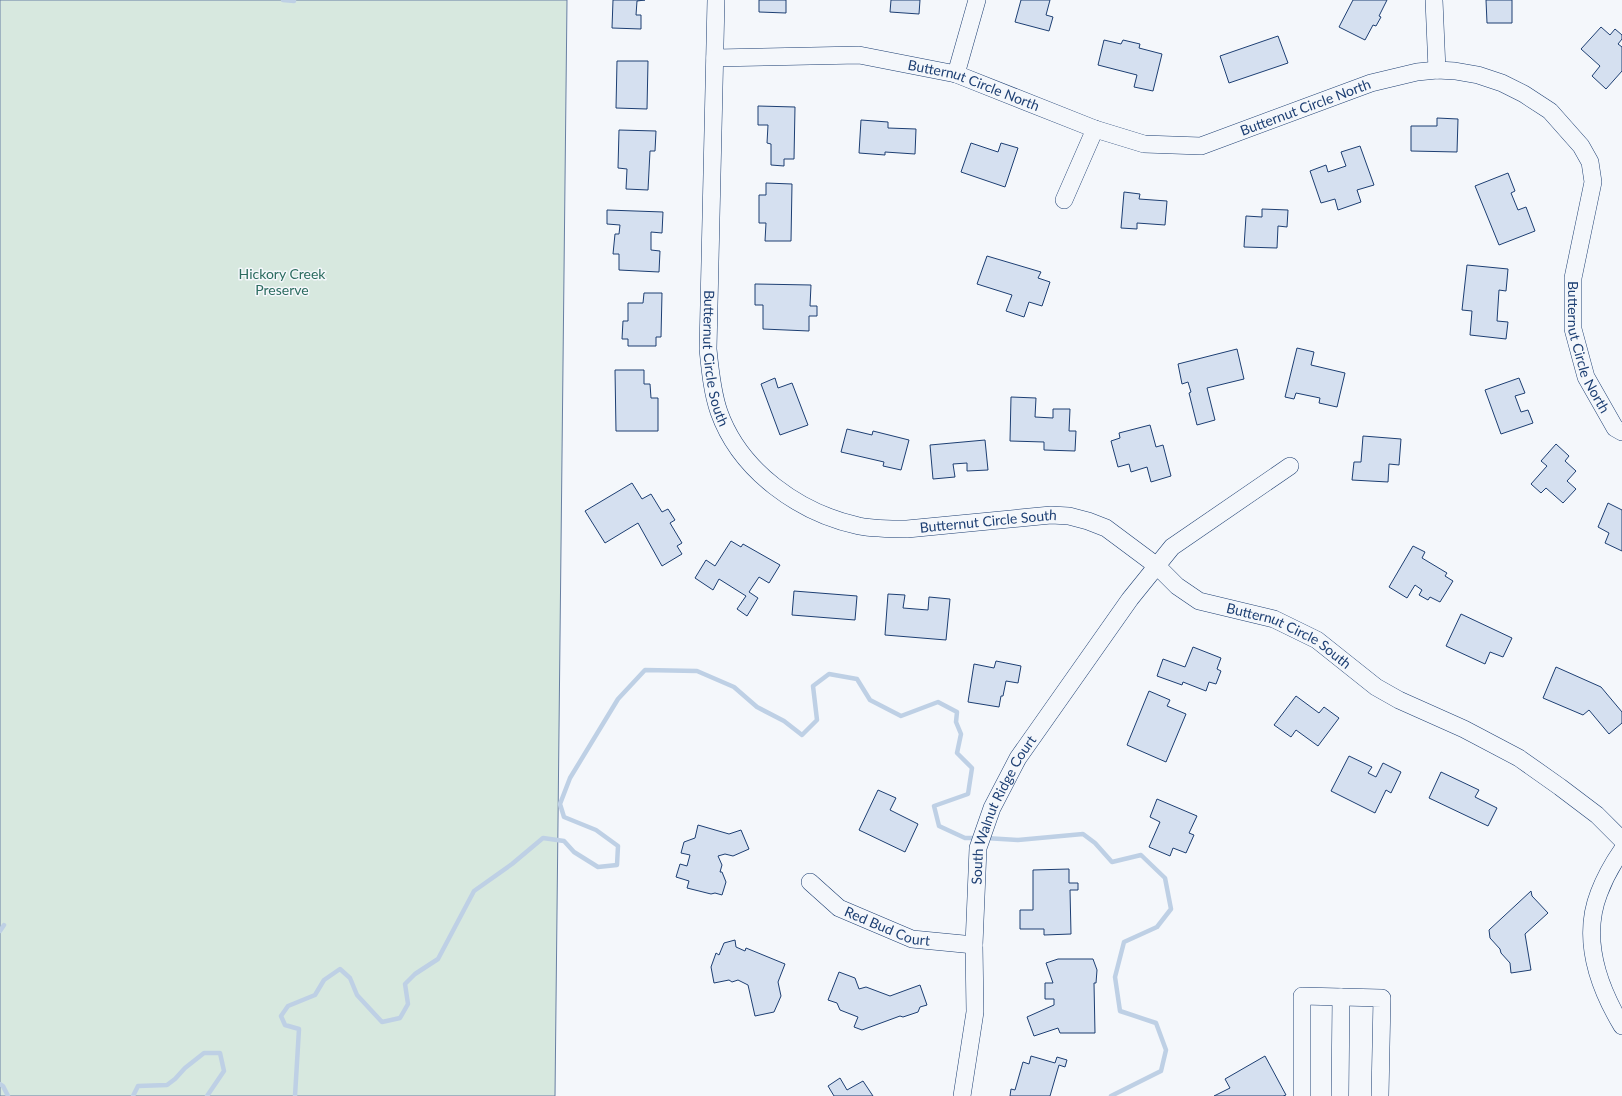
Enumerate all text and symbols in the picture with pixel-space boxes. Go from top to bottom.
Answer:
street label: Butternut Circle North [907,56,1042,114]
street label: Butternut Circle North [1238,75,1373,139]
park label: Hickory Creek Preserve [239,265,326,298]
street label: Butternut Circle North [1565,281,1614,416]
street label: Butternut Circle South [700,290,733,429]
street label: Butternut Circle South [919,506,1057,536]
street label: Butternut Circle South [1225,599,1355,672]
street label: South Walnut Ridge Court [967,732,1039,885]
street label: Red Bud Court [842,902,931,949]

